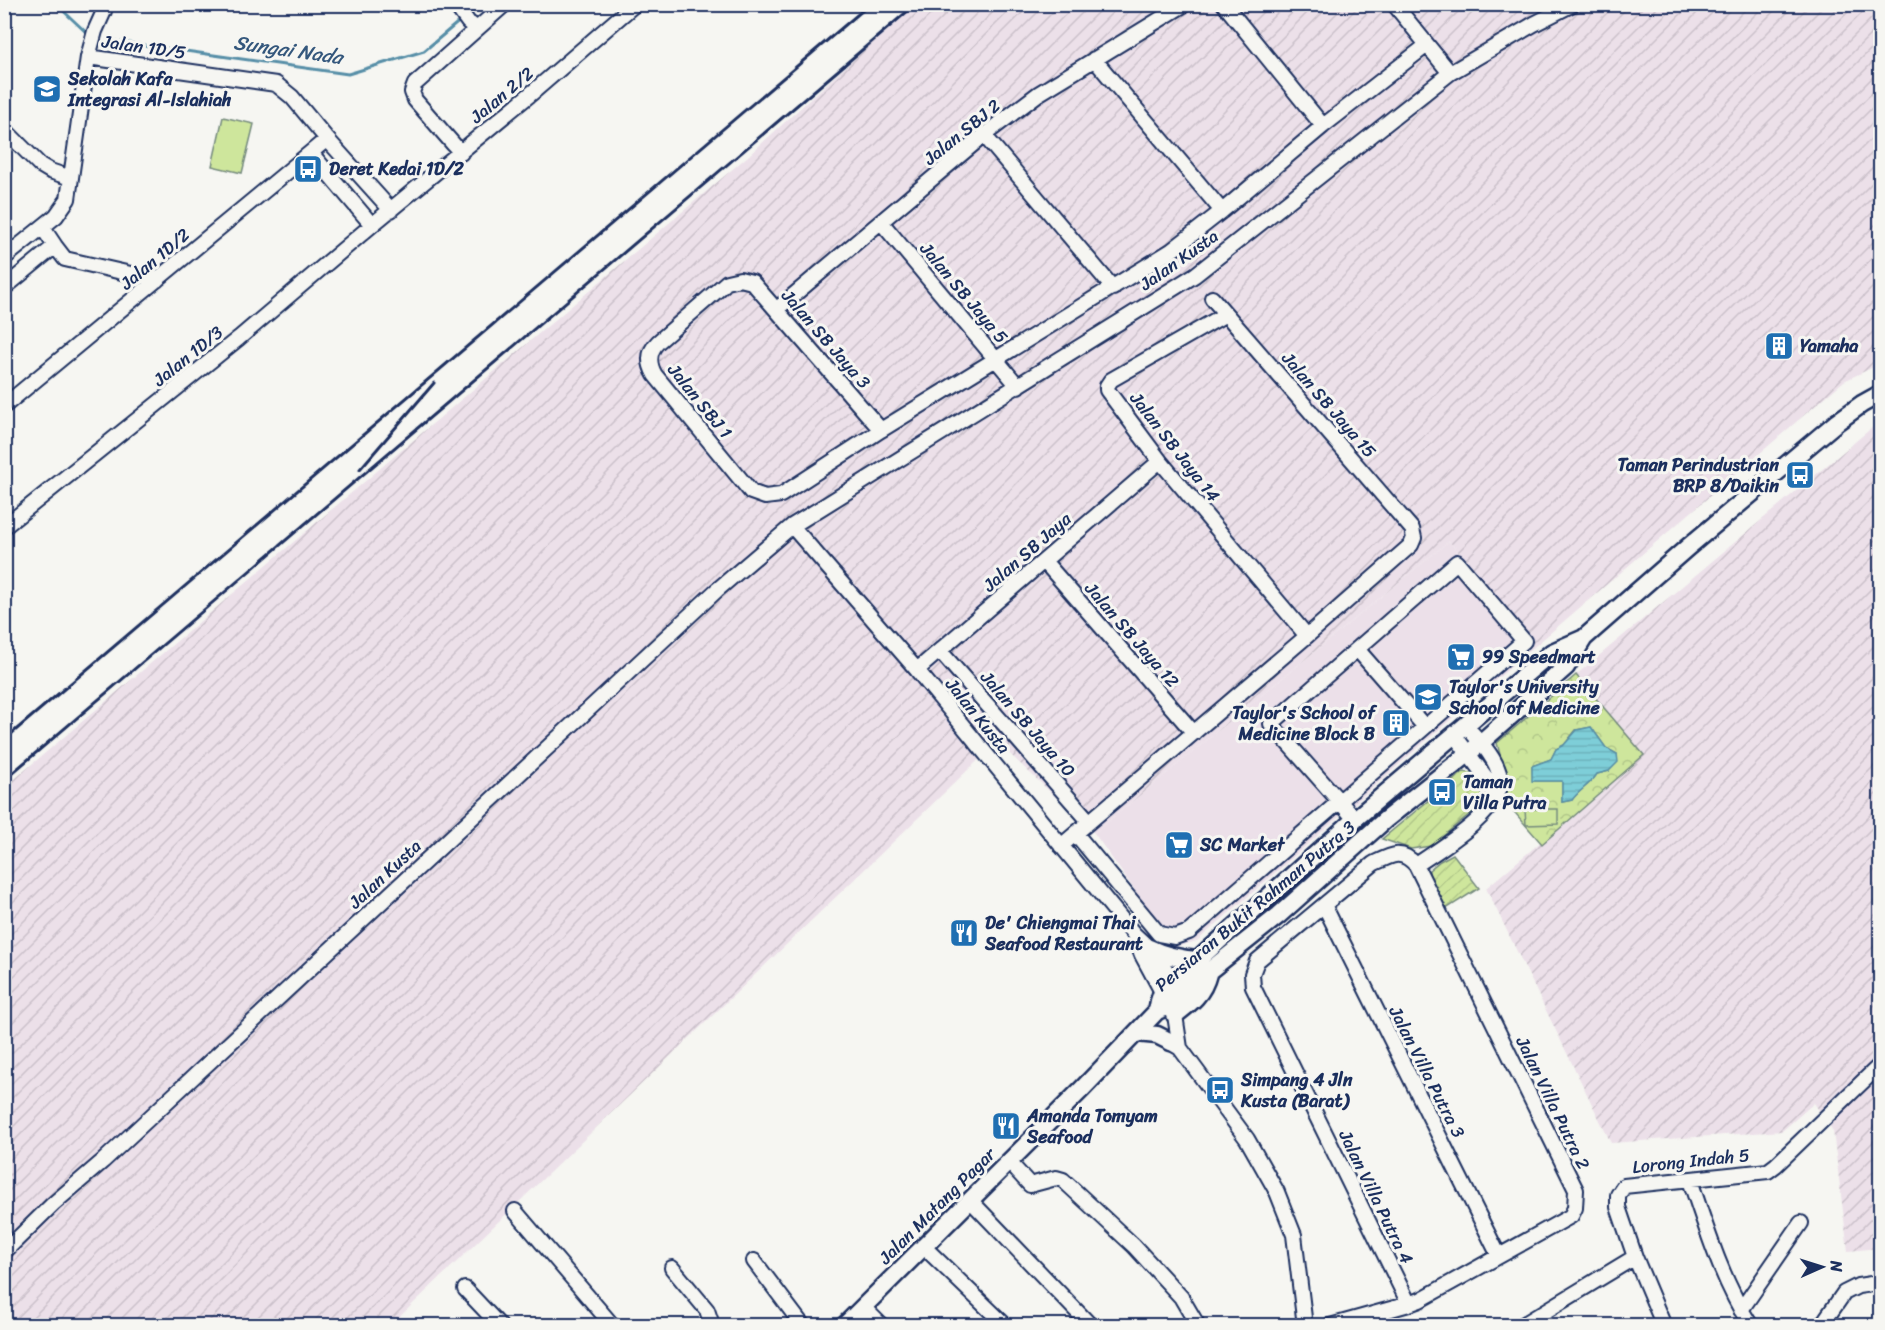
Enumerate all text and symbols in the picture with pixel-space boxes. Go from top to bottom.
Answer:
street label: Jalan 1D/5 [99,25,188,69]
water label: Sungai Nada [231,25,348,75]
street label: Jalan 2/2 [462,58,541,132]
place label: Sekolah Kafa Integrasi Al-Islahiah [67,63,232,116]
school or university icon: Sekolah Kafa Integrasi Al-Islahiah [31,73,63,105]
street label: Jalan SBJ 2 [915,90,1008,174]
bus stop icon: Deret Kedai 1D/2 [292,153,324,185]
place label: Deret Kedai 1D/2 [329,153,464,185]
street label: Jalan 1D/2 [112,220,197,299]
street label: Jalan Kusta [1132,221,1225,300]
street label: Jalan SB Jaya 5 [911,234,1016,351]
street label: Jalan SB Jaya 3 [773,281,879,396]
street label: Jalan 1D/3 [145,317,231,395]
building icon: Yamaha [1763,330,1795,362]
place label: Yamaha [1800,330,1859,362]
street label: Jalan SB Jaya 15 [1273,344,1385,466]
street label: Jalan SBJ 1 [659,355,741,446]
street label: Jalan SB Jaya 14 [1121,384,1229,509]
place label: Taman Perindustrian BRP 8/Daikin [1618,449,1779,502]
bus stop icon: Taman Perindustrian BRP 8/Daikin [1784,459,1816,491]
street label: Jalan SB Jaya [974,503,1080,601]
street label: Jalan SB Jaya 12 [1076,574,1187,695]
supermarket icon: 99 Speedmart [1445,641,1477,673]
place label: 99 Speedmart [1482,641,1596,673]
street label: Jalan SB Jaya 10 [972,662,1084,785]
street label: Jalan Kusta [936,670,1019,761]
place label: Taylor's University School of Medicine [1448,671,1600,724]
school or university icon: Taylor's University School of Medicine [1412,681,1444,713]
place label: Taylor's School of Medicine Block B [1232,697,1377,750]
building icon: Taylor's School of Medicine Block B [1380,707,1412,739]
place label: Taman Villa Putra [1463,766,1547,819]
bus stop icon: Taman Villa Putra [1426,776,1458,808]
street label: Persiaran Bukit Rahman Putra 3 [1147,812,1363,1000]
supermarket icon: SC Market [1163,829,1195,861]
place label: SC Market [1199,829,1286,861]
street label: Jalan Kusta [340,831,429,917]
place label: De' Chiengmai Thai Seafood Restaurant [984,907,1143,960]
restaurant icon: De' Chiengmai Thai Seafood Restaurant [948,917,980,949]
street label: Jalan Villa Putra 3 [1379,999,1474,1144]
street label: Jalan Villa Putra 2 [1506,1030,1599,1175]
place label: Simpang 4 Jln Kusta (Barat) [1240,1064,1353,1117]
bus stop icon: Simpang 4 Jln Kusta (Barat) [1204,1074,1236,1106]
place label: Amanda Tomyam Seafood [1026,1100,1158,1153]
restaurant icon: Amanda Tomyam Seafood [990,1110,1022,1142]
street label: Jalan Villa Putra 4 [1329,1124,1422,1270]
street label: Jalan Matang Pagar [870,1139,1004,1273]
street label: Lorong Indah 5 [1631,1139,1751,1183]
north arrow [1792,1237,1852,1297]
text: N [1822,1259,1851,1273]

